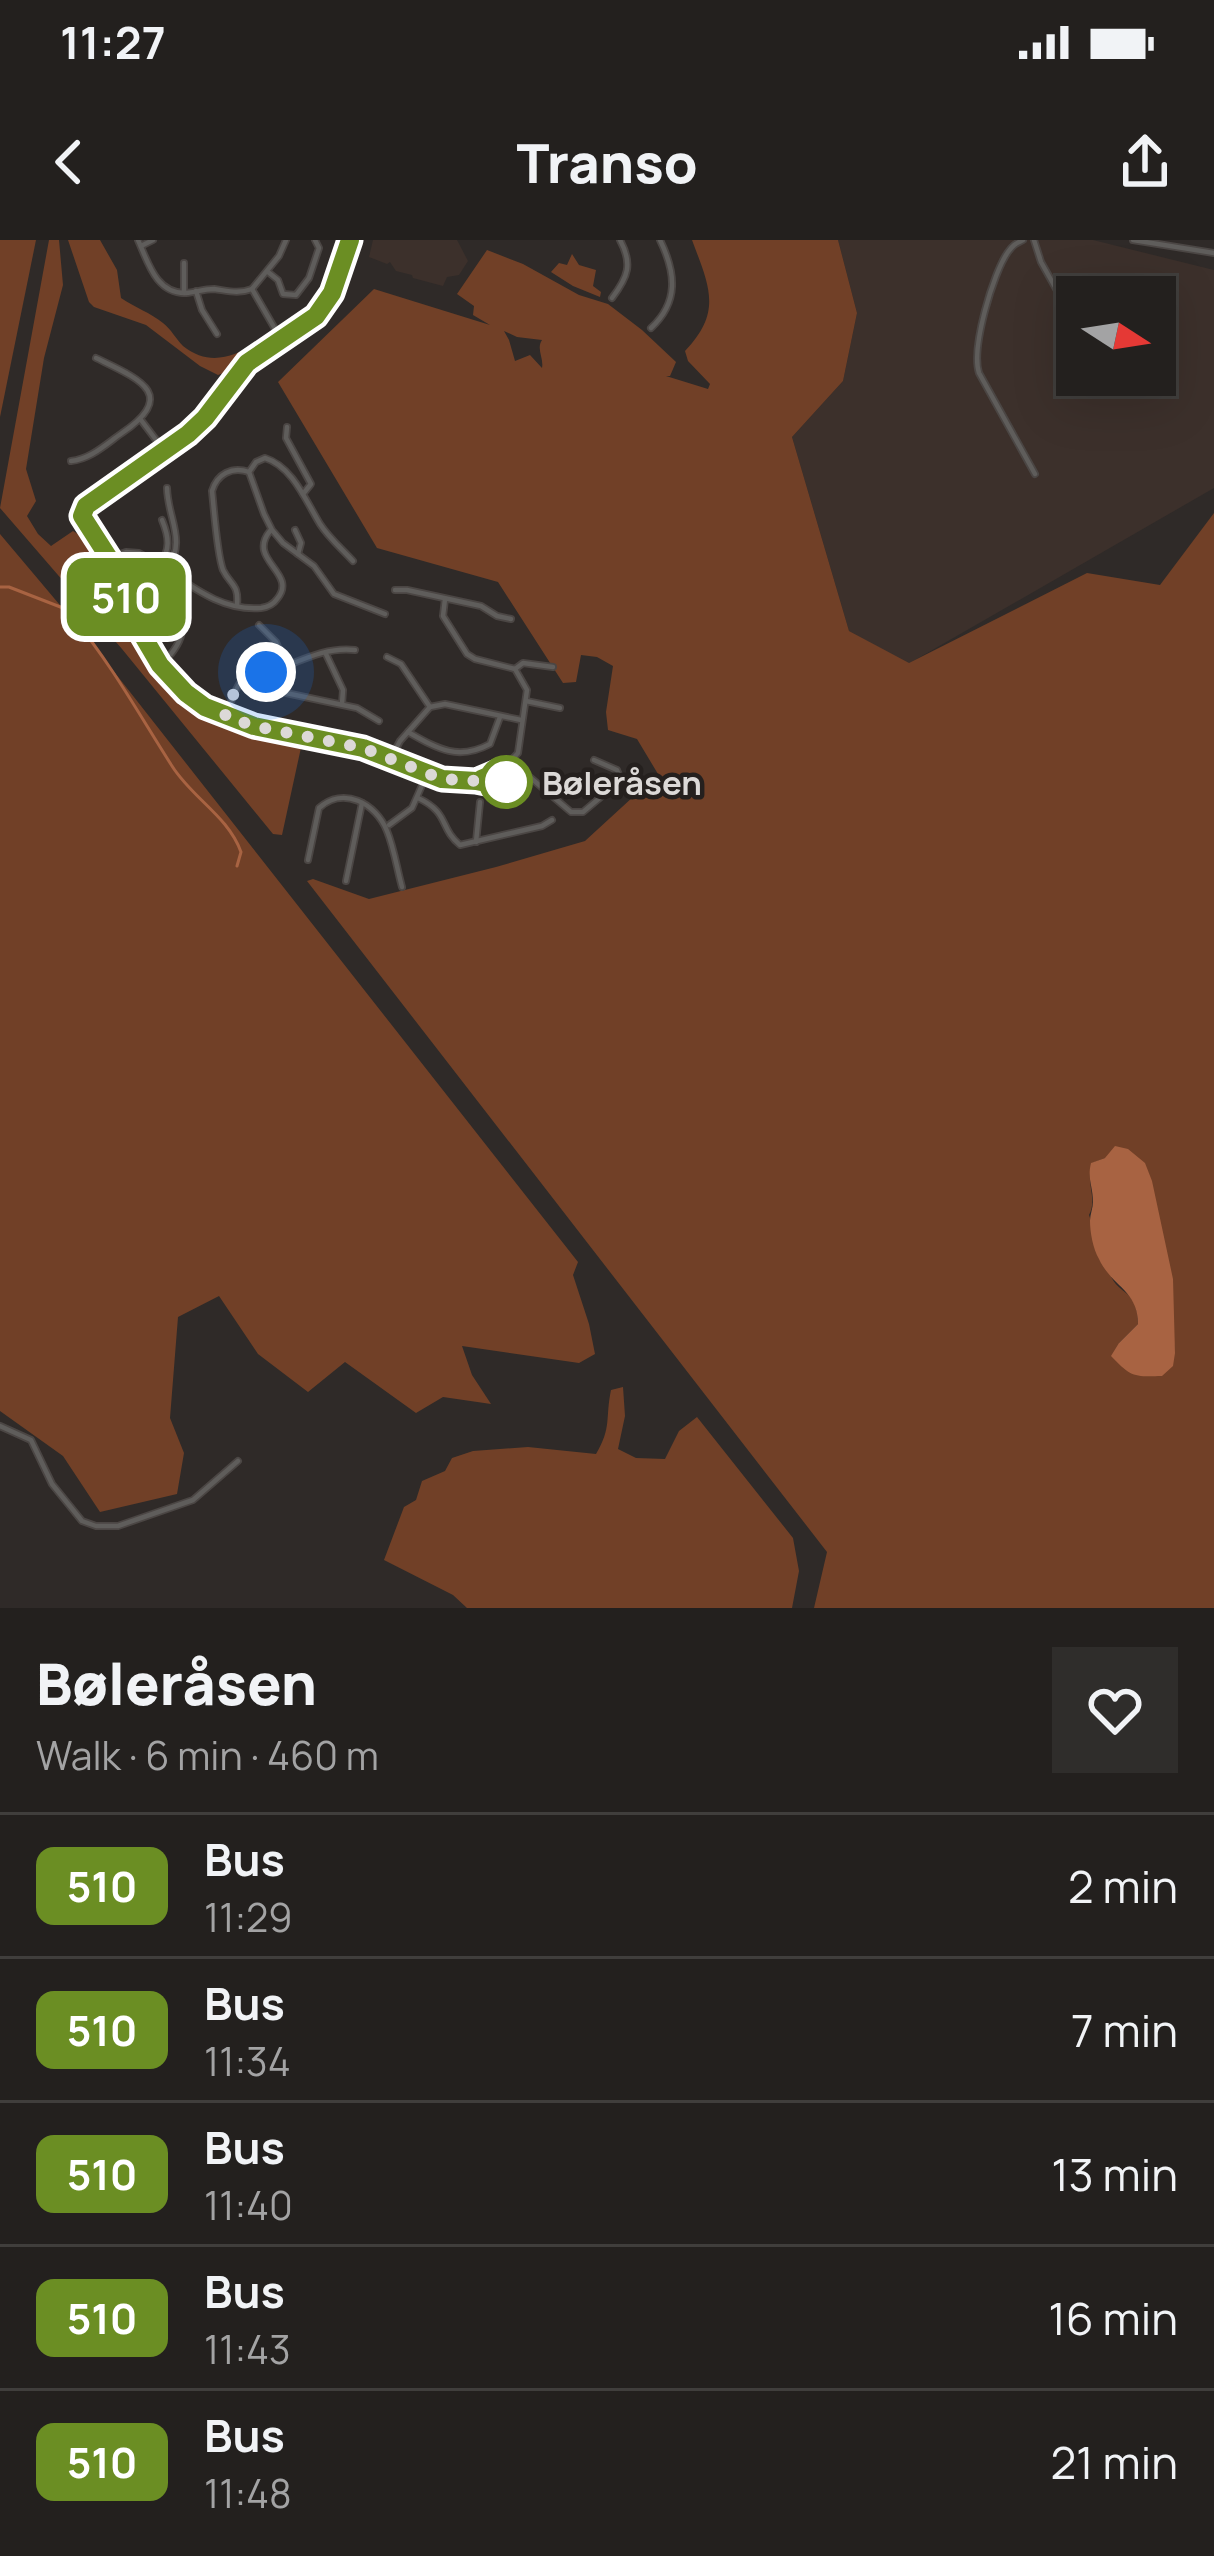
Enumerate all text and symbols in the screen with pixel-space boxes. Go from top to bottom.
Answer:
text: 11:27 [60,11,166,73]
text: Transo [516,125,698,199]
icon: back [36,129,102,195]
icon: share [1112,129,1178,195]
north arrow [1056,276,1176,396]
map controls [1056,276,1176,396]
line badge: 510 [57,558,195,636]
text: 510 [91,568,161,626]
your location [236,642,296,702]
marker: Bøleråsen [481,757,531,807]
place label: Bøleråsen [542,760,702,805]
text: Bøleråsen [36,1644,317,1722]
button: heart [1052,1647,1178,1773]
text: Walk · 6 min · 460 m [36,1728,379,1782]
text: Bus [204,1828,285,1890]
text: 2 min [1068,1855,1178,1917]
text: 510 [67,1857,137,1915]
text: 11:29 [204,1890,293,1944]
text: Bus [204,1972,285,2034]
text: 7 min [1071,1999,1178,2061]
text: 510 [67,2001,137,2059]
text: 11:34 [204,2034,291,2088]
text: Bus [204,2116,285,2178]
text: 13 min [1051,2143,1178,2205]
text: 510 [67,2145,137,2203]
text: 11:40 [204,2178,293,2232]
text: Bus [204,2260,285,2322]
text: 16 min [1048,2287,1178,2349]
text: 510 [67,2289,137,2347]
text: 11:43 [204,2322,291,2376]
text: Bus [204,2404,285,2466]
text: 21 min [1050,2431,1178,2493]
text: 510 [67,2433,137,2491]
text: 11:48 [204,2466,292,2520]

